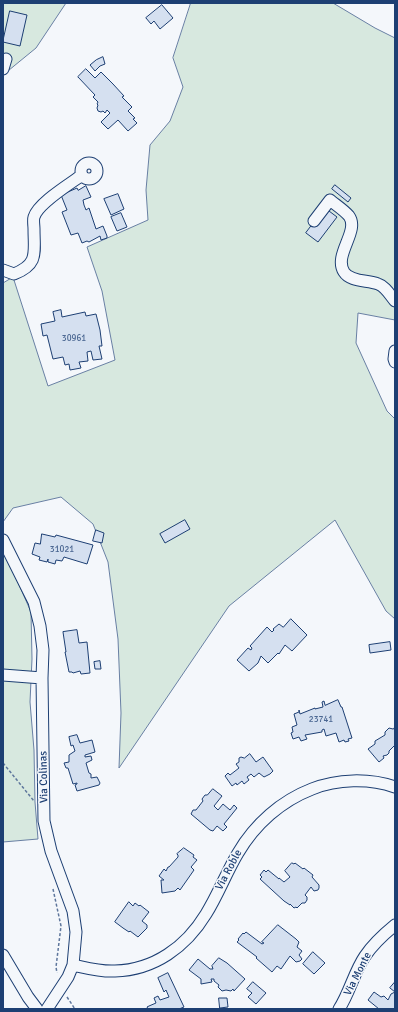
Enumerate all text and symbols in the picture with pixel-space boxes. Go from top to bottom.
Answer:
house number: 30961 [62,334,86,344]
house number: 31021 [50,545,74,555]
house number: 23741 [309,715,333,725]
street label: Via Colinas [37,751,51,803]
street label: Via Roble [213,848,245,892]
street label: Via Monte [341,950,375,998]

